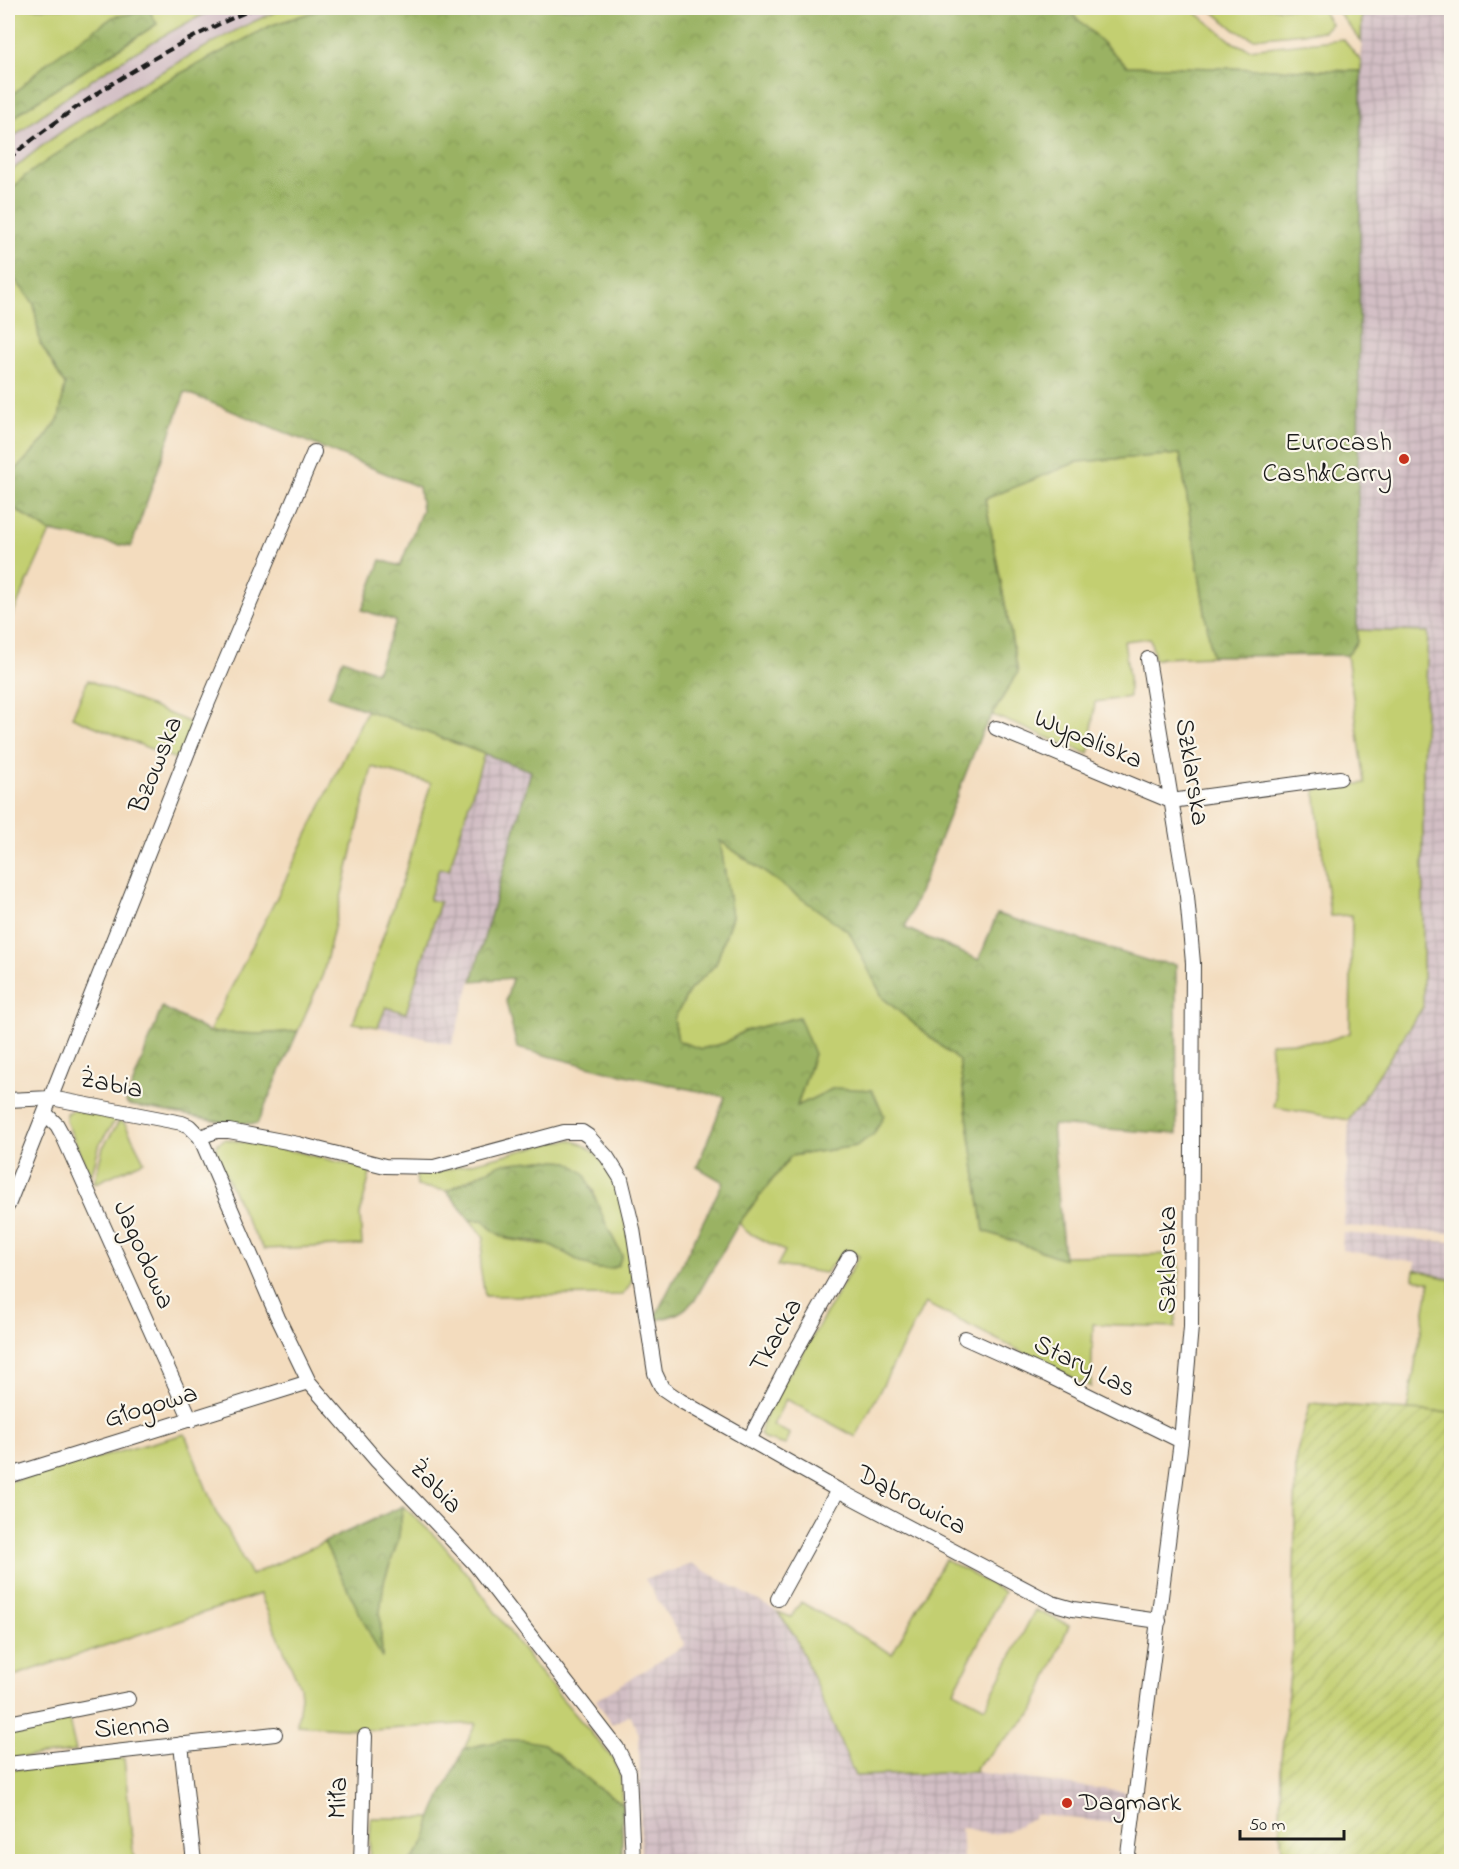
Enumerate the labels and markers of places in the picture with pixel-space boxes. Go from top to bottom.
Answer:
place label: Eurocash Cash&Carry [1263,424,1392,494]
marker: Eurocash Cash&Carry [1397,452,1411,466]
place label: Dagmark [1078,1784,1181,1823]
marker: Dagmark [1060,1796,1074,1810]

